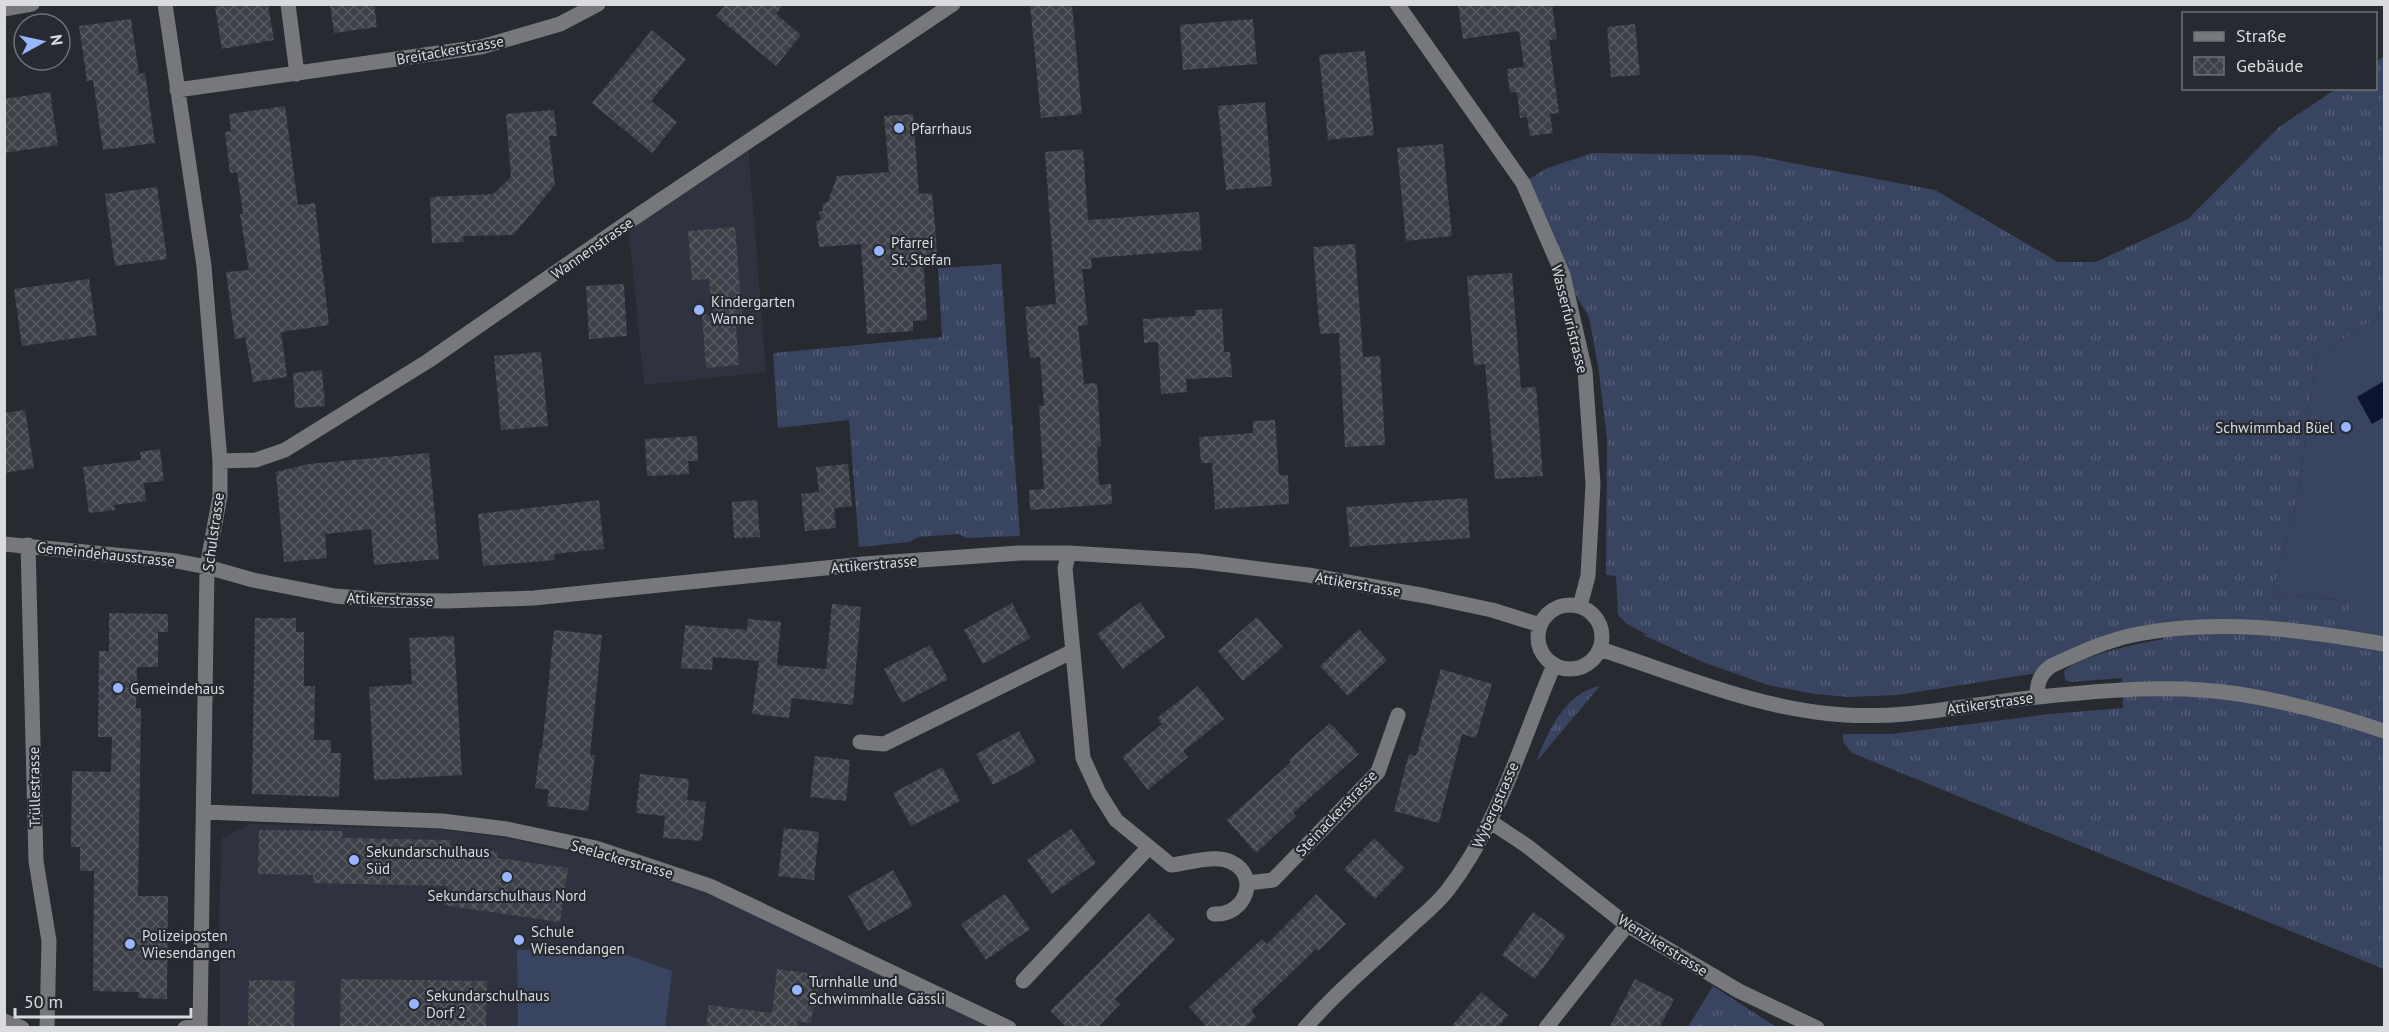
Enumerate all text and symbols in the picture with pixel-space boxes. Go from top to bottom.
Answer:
north arrow [12,12,72,72]
legend [2182,12,2377,90]
text: Straße [2236,24,2287,47]
street label: Breitackerstrasse [395,31,505,69]
text: N [46,33,67,47]
text: Gebäude [2236,54,2303,77]
place label: Pfarrhaus [911,119,972,138]
marker: Pfarrhaus [892,121,906,135]
street label: Wannenstrasse [547,213,637,283]
place label: Pfarrei St. Stefan [891,233,951,269]
marker: Pfarrei St. Stefan [872,244,886,258]
street label: Wasserfuristrasse [1547,263,1593,375]
place label: Kindergarten Wanne [711,292,795,328]
marker: Kindergarten Wanne [692,303,706,317]
place label: Schwimmbad Büel [2215,418,2335,437]
marker: Schwimmbad Büel [2339,420,2353,434]
street label: Schulstrasse [198,491,228,573]
street label: Gemeindehausstrasse [36,537,176,571]
street label: Attikerstrasse [830,551,918,577]
street label: Attikerstrasse [1314,567,1402,601]
street label: Attikerstrasse [346,588,434,610]
place label: Gemeindehaus [130,679,225,698]
marker: Gemeindehaus [111,681,125,695]
street label: Attikerstrasse [1946,688,2034,718]
street label: Trüllestrasse [24,747,44,827]
street label: Wybergstrasse [1468,759,1522,851]
street label: Steinackerstrasse [1291,766,1381,860]
street label: Seelackerstrasse [569,835,675,883]
place label: Sekundarschulhaus Süd [366,842,489,878]
marker: Sekundarschulhaus Süd [347,853,361,867]
marker: Sekundarschulhaus Nord [500,870,514,884]
place label: Sekundarschulhaus Nord [428,886,586,905]
street label: Wenzikerstrasse [1615,910,1711,980]
place label: Schule Wiesendangen [531,922,625,958]
place label: Polizeiposten Wiesendangen [142,926,236,962]
marker: Schule Wiesendangen [512,933,526,947]
marker: Polizeiposten Wiesendangen [123,937,137,951]
place label: Turnhalle und Schwimmhalle Gässli [809,972,945,1008]
scale bar [15,981,190,1019]
marker: Turnhalle und Schwimmhalle Gässli [790,983,804,997]
place label: Sekundarschulhaus Dorf 2 [426,986,549,1022]
text: 50 m [24,990,63,1013]
marker: Sekundarschulhaus Dorf 2 [407,997,421,1011]

